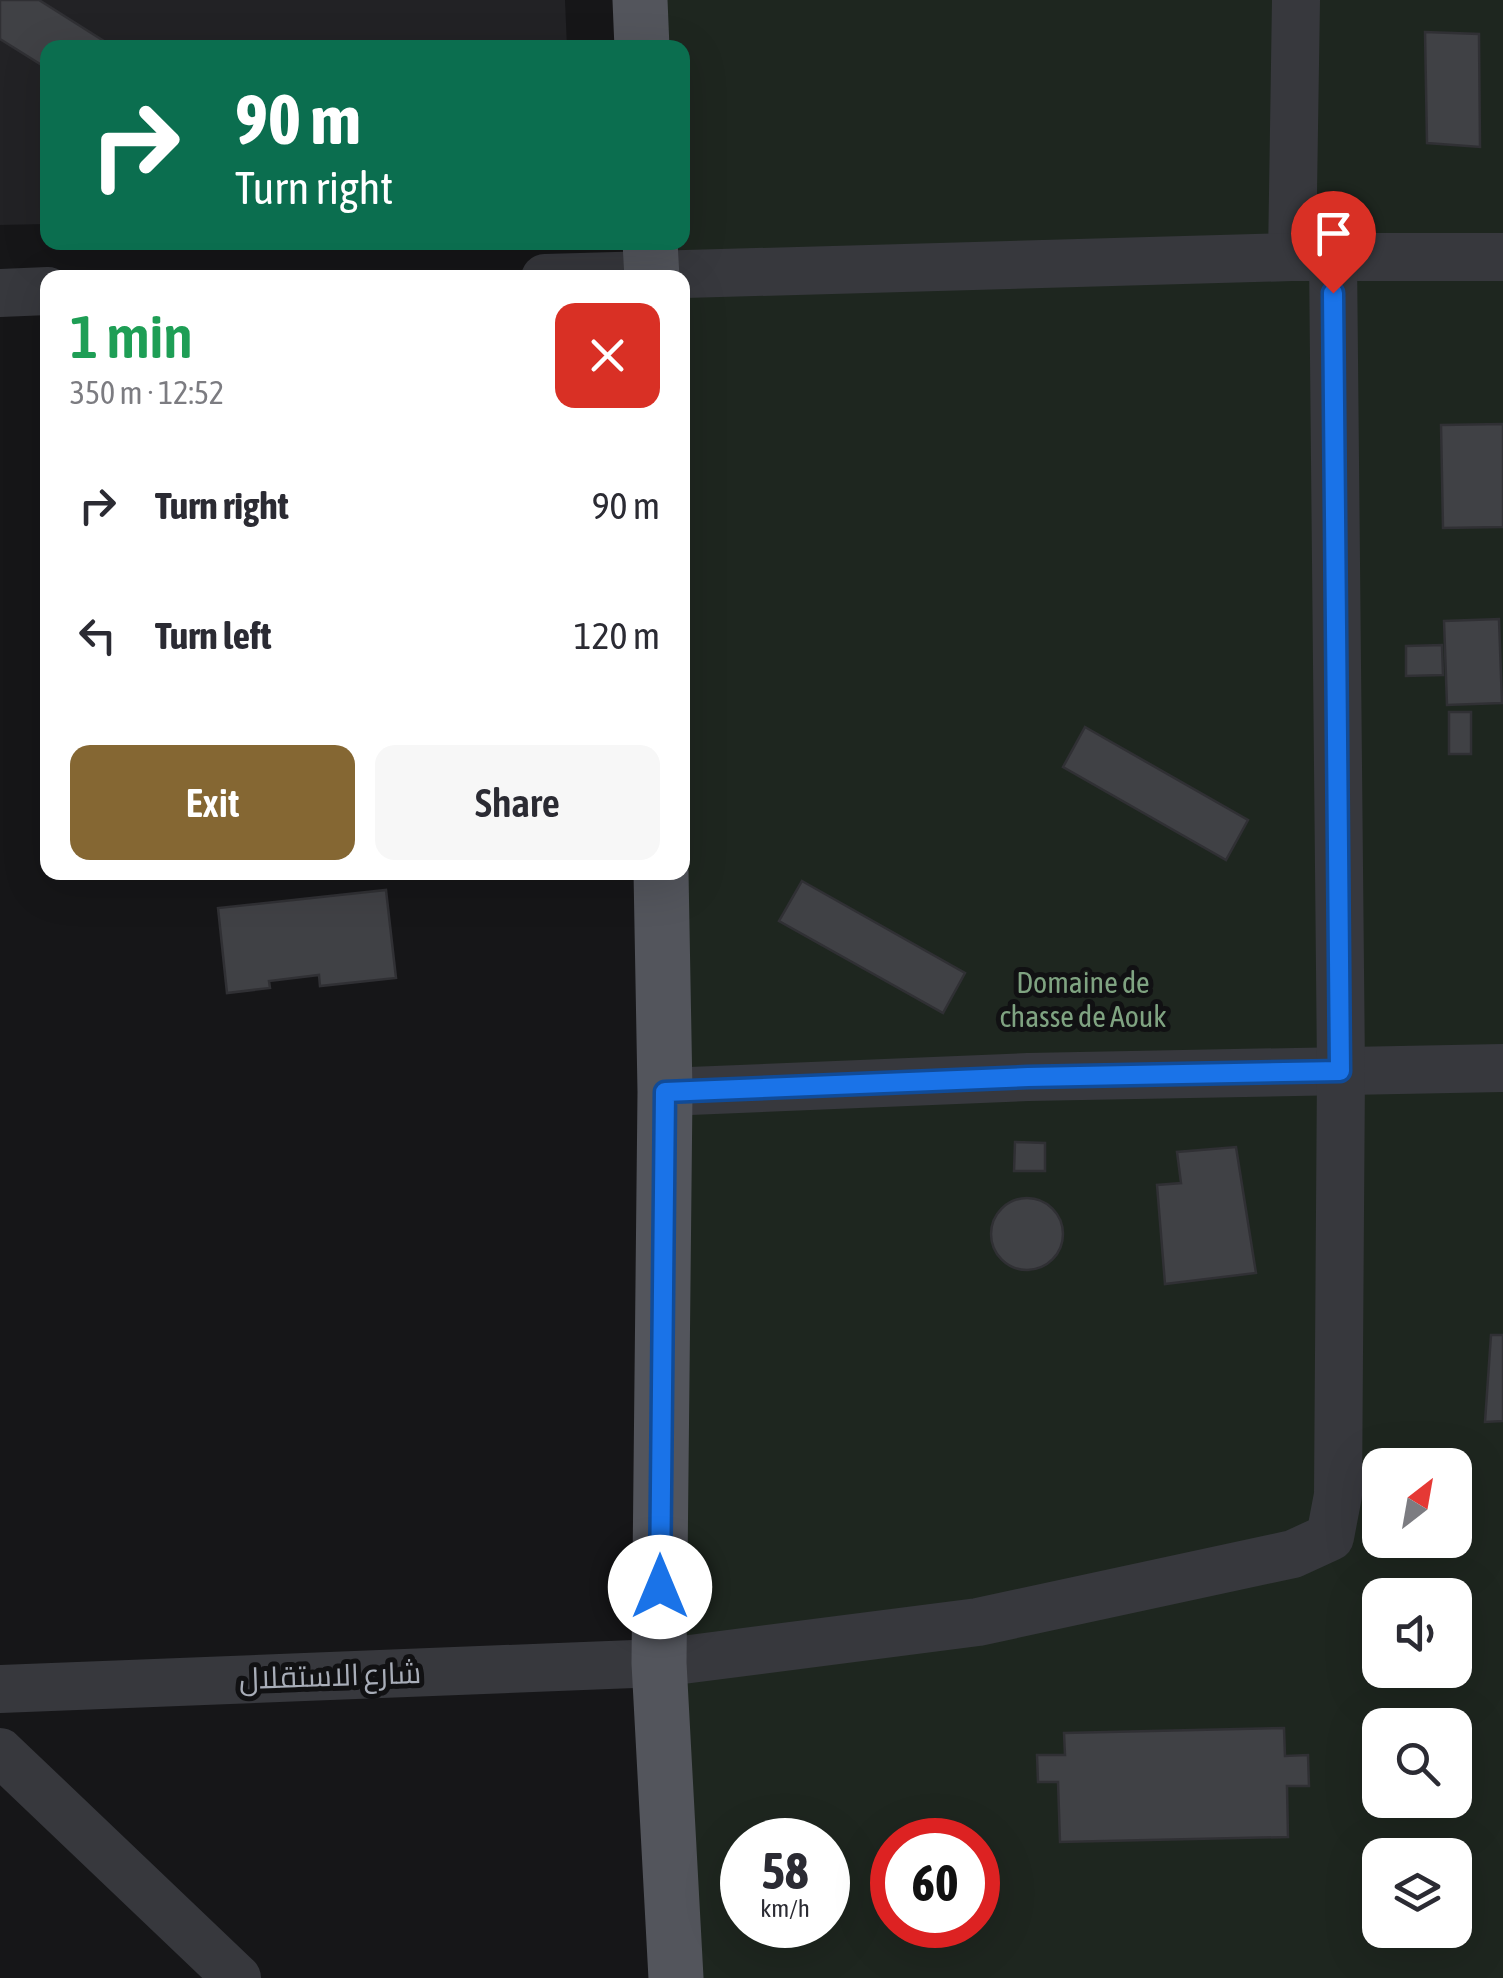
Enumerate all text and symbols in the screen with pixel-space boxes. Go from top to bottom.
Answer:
text: 90 m [235,79,361,159]
icon: right [70,80,200,210]
text: Turn right [235,162,393,214]
pin [1291,191,1376,294]
icon: arrive [1306,206,1361,261]
text: 1 min [70,302,193,371]
button: close [555,303,660,408]
text: 350 m · 12:52 [70,374,224,411]
icon: right [70,478,125,533]
text: Turn right [155,484,289,527]
text: 90 m [592,484,660,527]
icon: left [70,608,125,663]
text: Turn left [155,614,271,657]
text: 120 m [574,614,660,657]
button: Exit [70,745,355,860]
button: Share [375,745,660,860]
park label: Domaine de chasse de Aouk [1000,965,1166,1033]
north arrow [1362,1448,1472,1558]
map controls [1362,1448,1472,1948]
position arrow [608,1535,712,1639]
button: sound [1362,1578,1472,1688]
street label: شارع الاستقلال [238,1655,422,1699]
button: search [1362,1708,1472,1818]
speed limit sign: 60 [870,1818,1000,1948]
button: layers [1362,1838,1472,1948]
text: 58 [761,1842,808,1900]
text: km/h [760,1894,810,1922]

